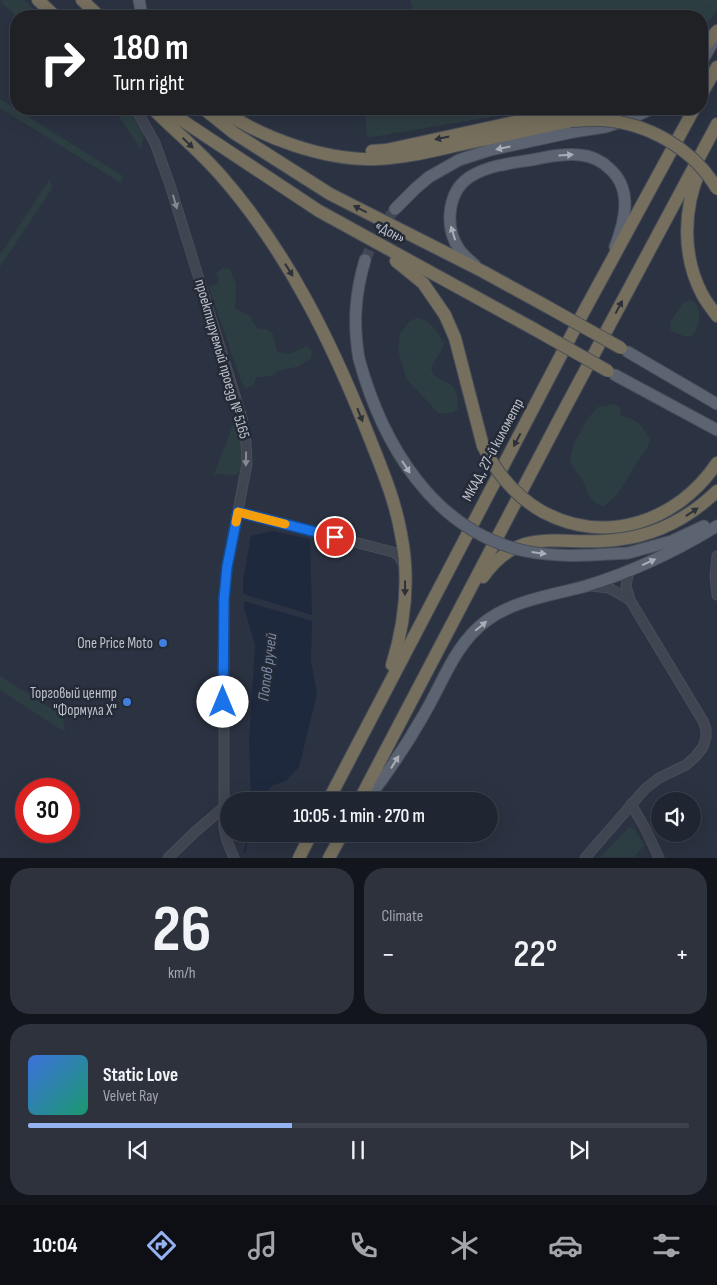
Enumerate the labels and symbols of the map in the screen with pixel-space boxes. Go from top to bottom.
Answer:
one-way arrow [433,134,449,142]
one-way arrow [181,137,193,149]
one-way arrow [494,144,510,152]
one-way arrow [558,151,574,159]
one-way arrow [172,194,180,209]
one-way arrow [353,205,368,213]
street label: «Дон» [372,216,408,248]
one-way arrow [449,226,457,241]
one-way arrow [284,263,293,276]
street label: проектируемый проезд № 5165 [190,277,254,441]
one-way arrow [614,301,623,314]
street label: МКАД, 27-й километр [458,395,528,505]
one-way arrow [357,408,365,422]
one-way arrow [513,433,521,447]
one-way arrow [242,451,250,467]
one-way arrow [401,460,411,474]
one-way arrow [685,507,699,516]
pin [314,516,356,558]
one-way arrow [531,549,547,557]
one-way arrow [642,557,656,565]
one-way arrow [401,580,409,596]
one-way arrow [475,620,488,631]
water label: Попов ручей [254,632,282,702]
place label: One Price Moto [77,634,153,653]
marker: One Price Moto [157,637,169,649]
position arrow [196,675,248,727]
place label: Торговый центр "Формула X" [30,684,117,720]
marker: Торговый центр "Формула X" [121,696,133,708]
one-way arrow [390,755,399,768]
speed limit sign: 30 [15,778,80,843]

